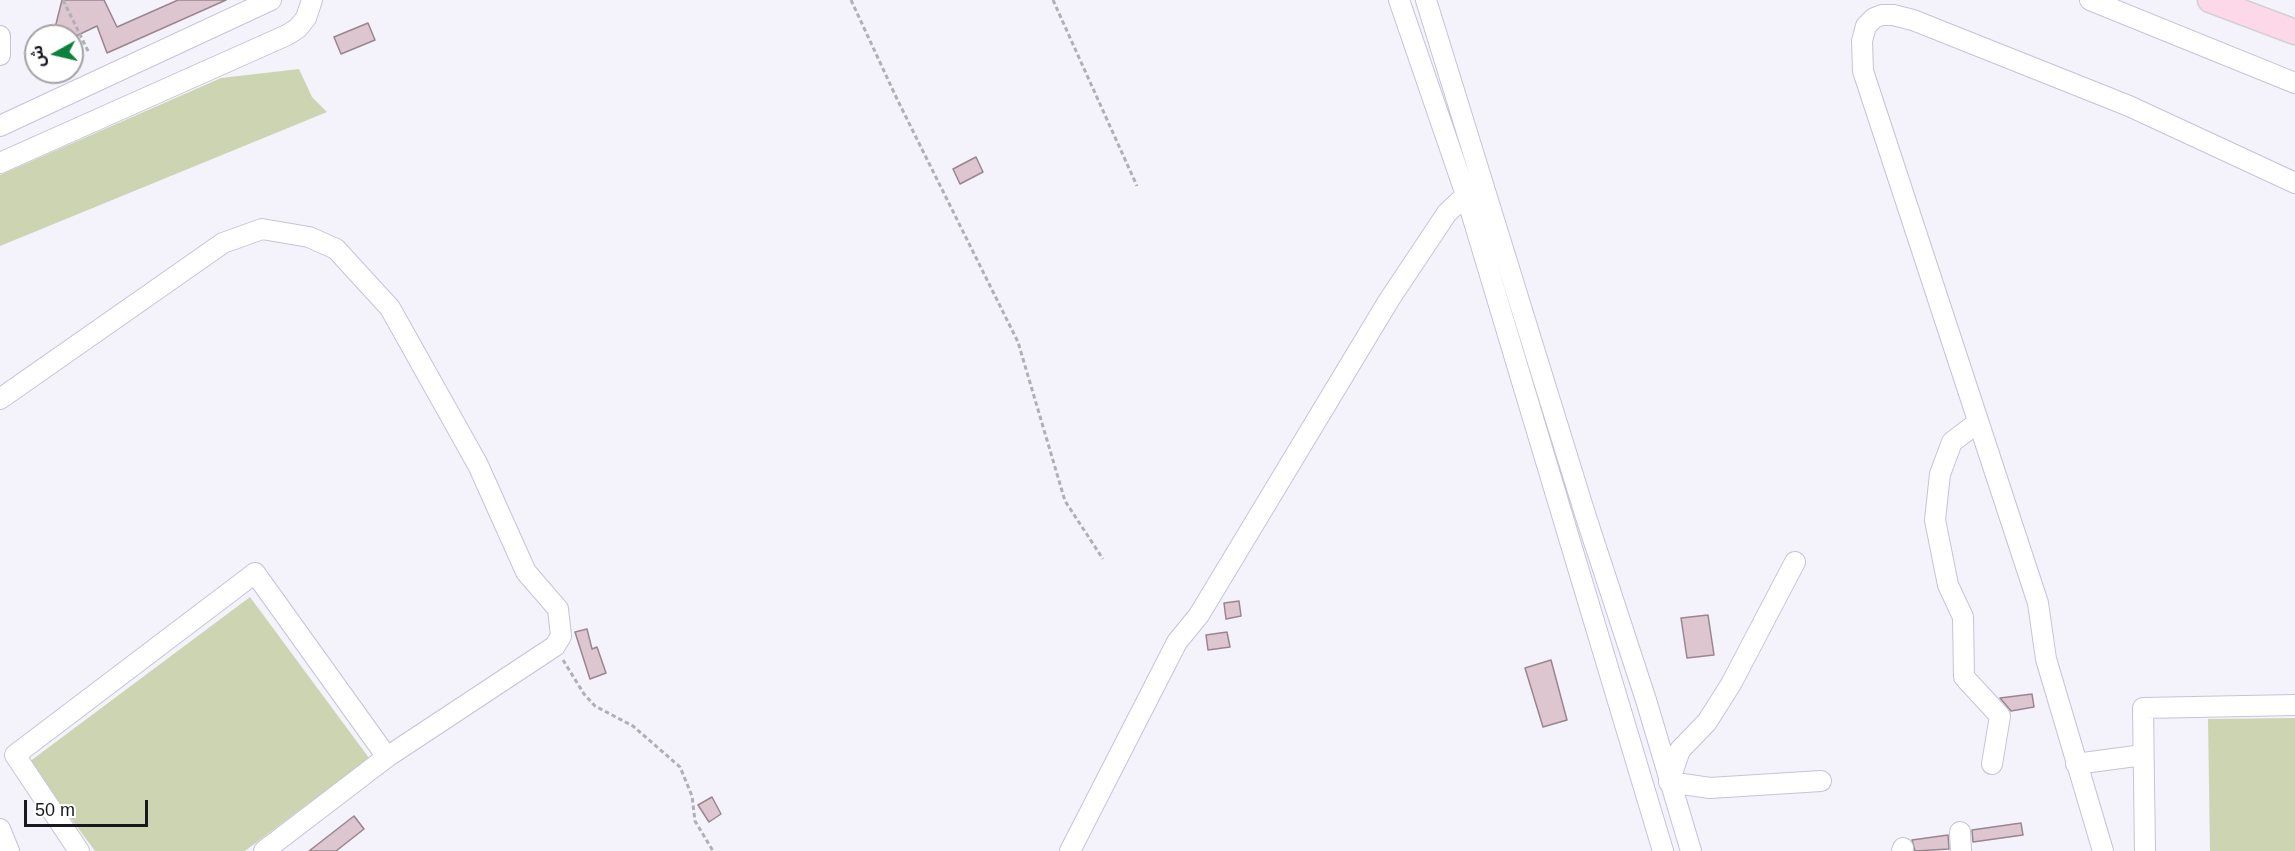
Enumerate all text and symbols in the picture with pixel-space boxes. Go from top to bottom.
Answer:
north arrow [24,24,84,84]
text: ش [28,44,48,68]
scale bar [27,788,152,826]
text: 50 m [35,800,75,820]

